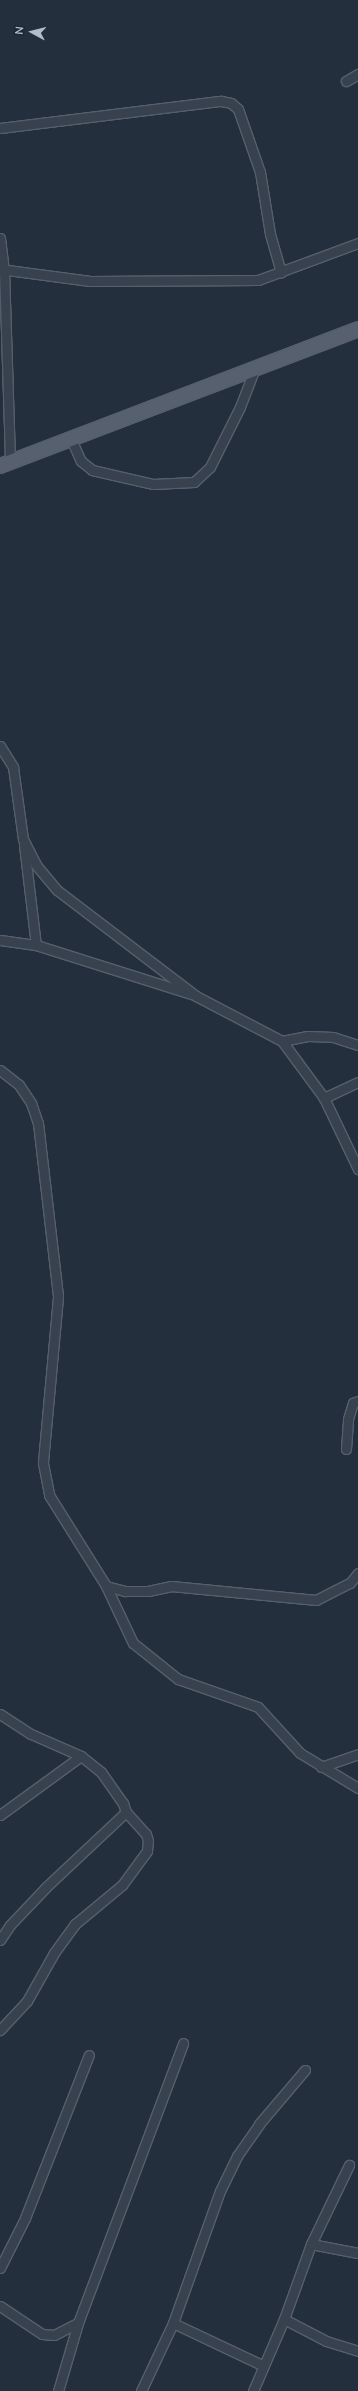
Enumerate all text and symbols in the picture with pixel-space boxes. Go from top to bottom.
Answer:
north arrow [12,12,52,52]
text: N [12,25,28,35]

